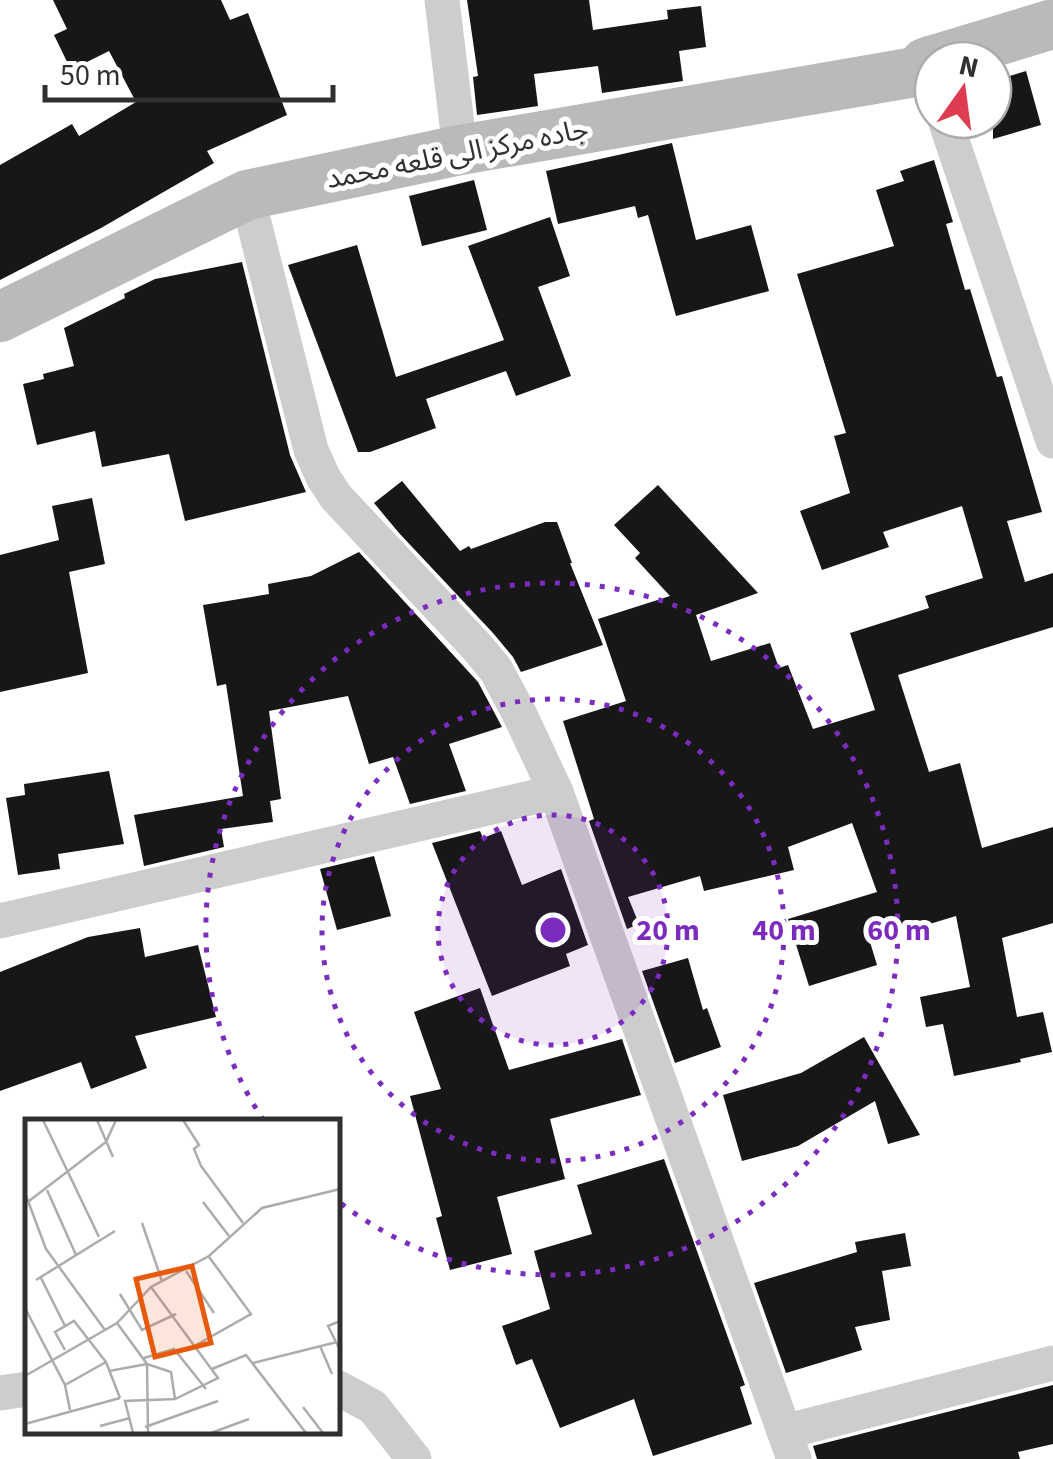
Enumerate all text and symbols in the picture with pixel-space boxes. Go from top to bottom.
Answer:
scale bar [45,40,332,102]
north arrow [913,40,1013,140]
text: N [955,45,983,88]
text: 50 m [60,54,121,97]
street label: جاده مرکز الی قلعه محمد [323,109,592,199]
text: 20 m [636,909,700,952]
text: 40 m [752,909,816,952]
text: 60 m [867,909,931,952]
centre of rings [535,912,571,948]
inset map [25,1119,340,1434]

